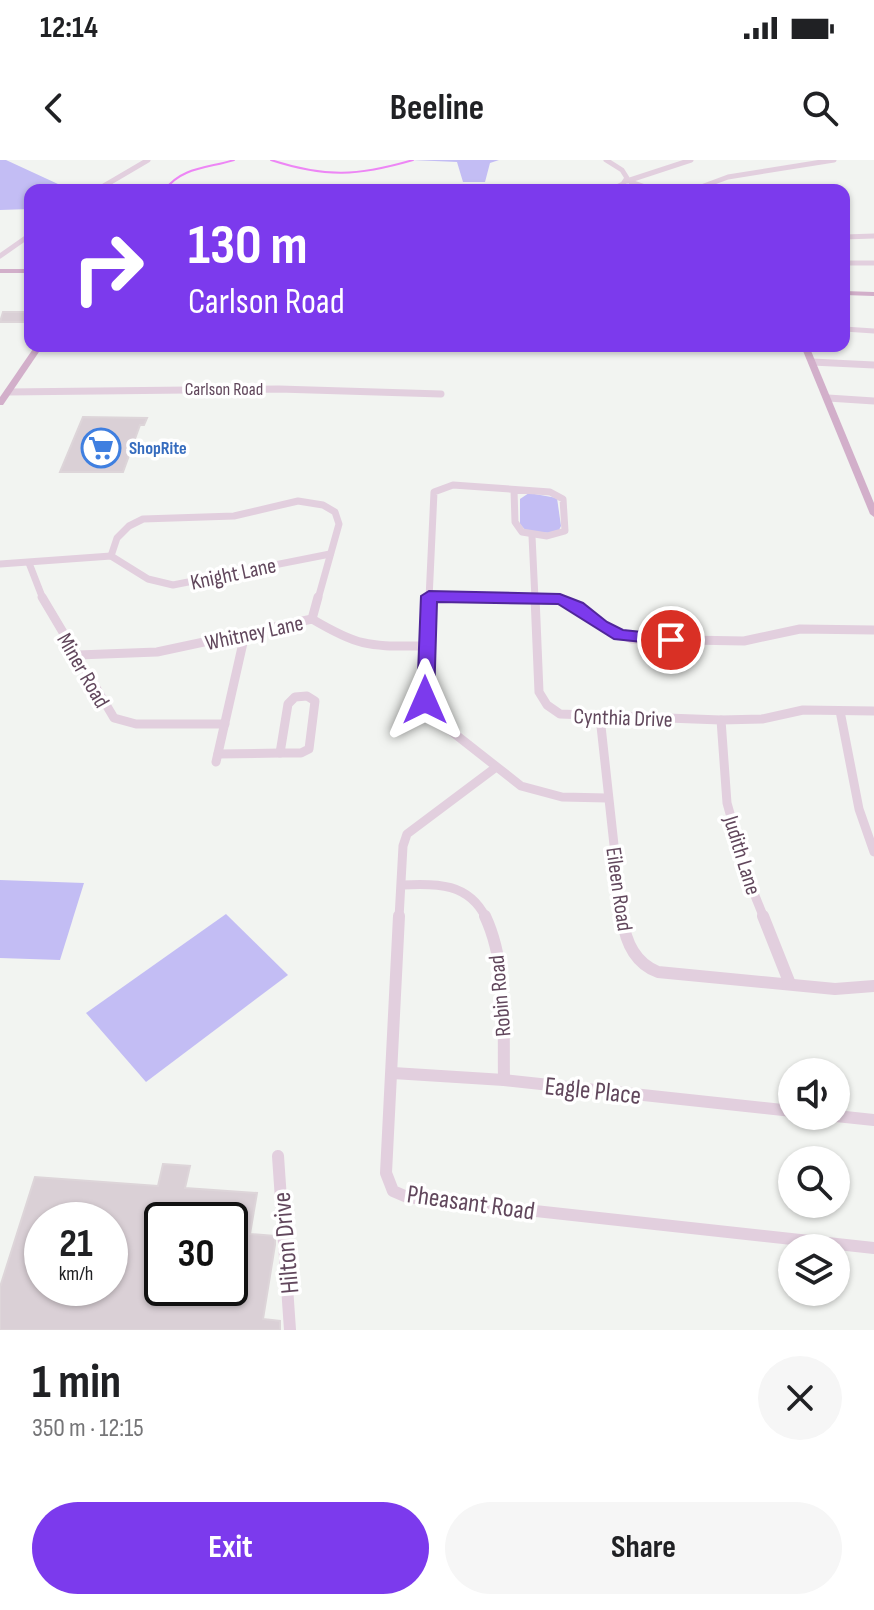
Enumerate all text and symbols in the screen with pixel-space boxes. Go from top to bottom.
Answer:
text: 12:14 [40,10,98,46]
icon: back [32,86,76,130]
icon: search [798,86,842,130]
text: Beeline [390,87,484,130]
text: 130 m [188,213,308,280]
icon: right [56,216,160,320]
text: Carlson Road [188,281,345,324]
street label: Carlson Road [185,379,263,400]
supermarket icon: ShopRite [80,427,122,469]
place label: ShopRite [129,438,187,459]
street label: Knight Lane [188,552,279,597]
pin [637,606,705,674]
street label: Whitney Lane [203,610,306,657]
icon: arrive [649,618,693,662]
street label: Miner Road [51,629,115,713]
position arrow [383,658,467,742]
street label: Cynthia Drive [573,703,673,734]
street label: Judith Lane [716,812,766,898]
street label: Eileen Road [599,845,638,933]
street label: Robin Road [483,954,518,1038]
map controls [778,1058,850,1306]
button: sound [778,1058,850,1130]
street label: Eagle Place [543,1071,643,1112]
button: search [778,1146,850,1218]
street label: Pheasant Road [405,1179,537,1228]
street label: Hilton Drive [267,1191,306,1295]
speed limit sign: 30 [144,1202,248,1306]
text: 21 [59,1220,93,1268]
button: layers [778,1234,850,1306]
text: km/h [59,1262,93,1286]
text: 1 min [32,1354,121,1411]
button: close [758,1356,842,1440]
text: 350 m · 12:15 [32,1413,144,1444]
button: Exit [32,1502,429,1594]
button: Share [445,1502,842,1594]

